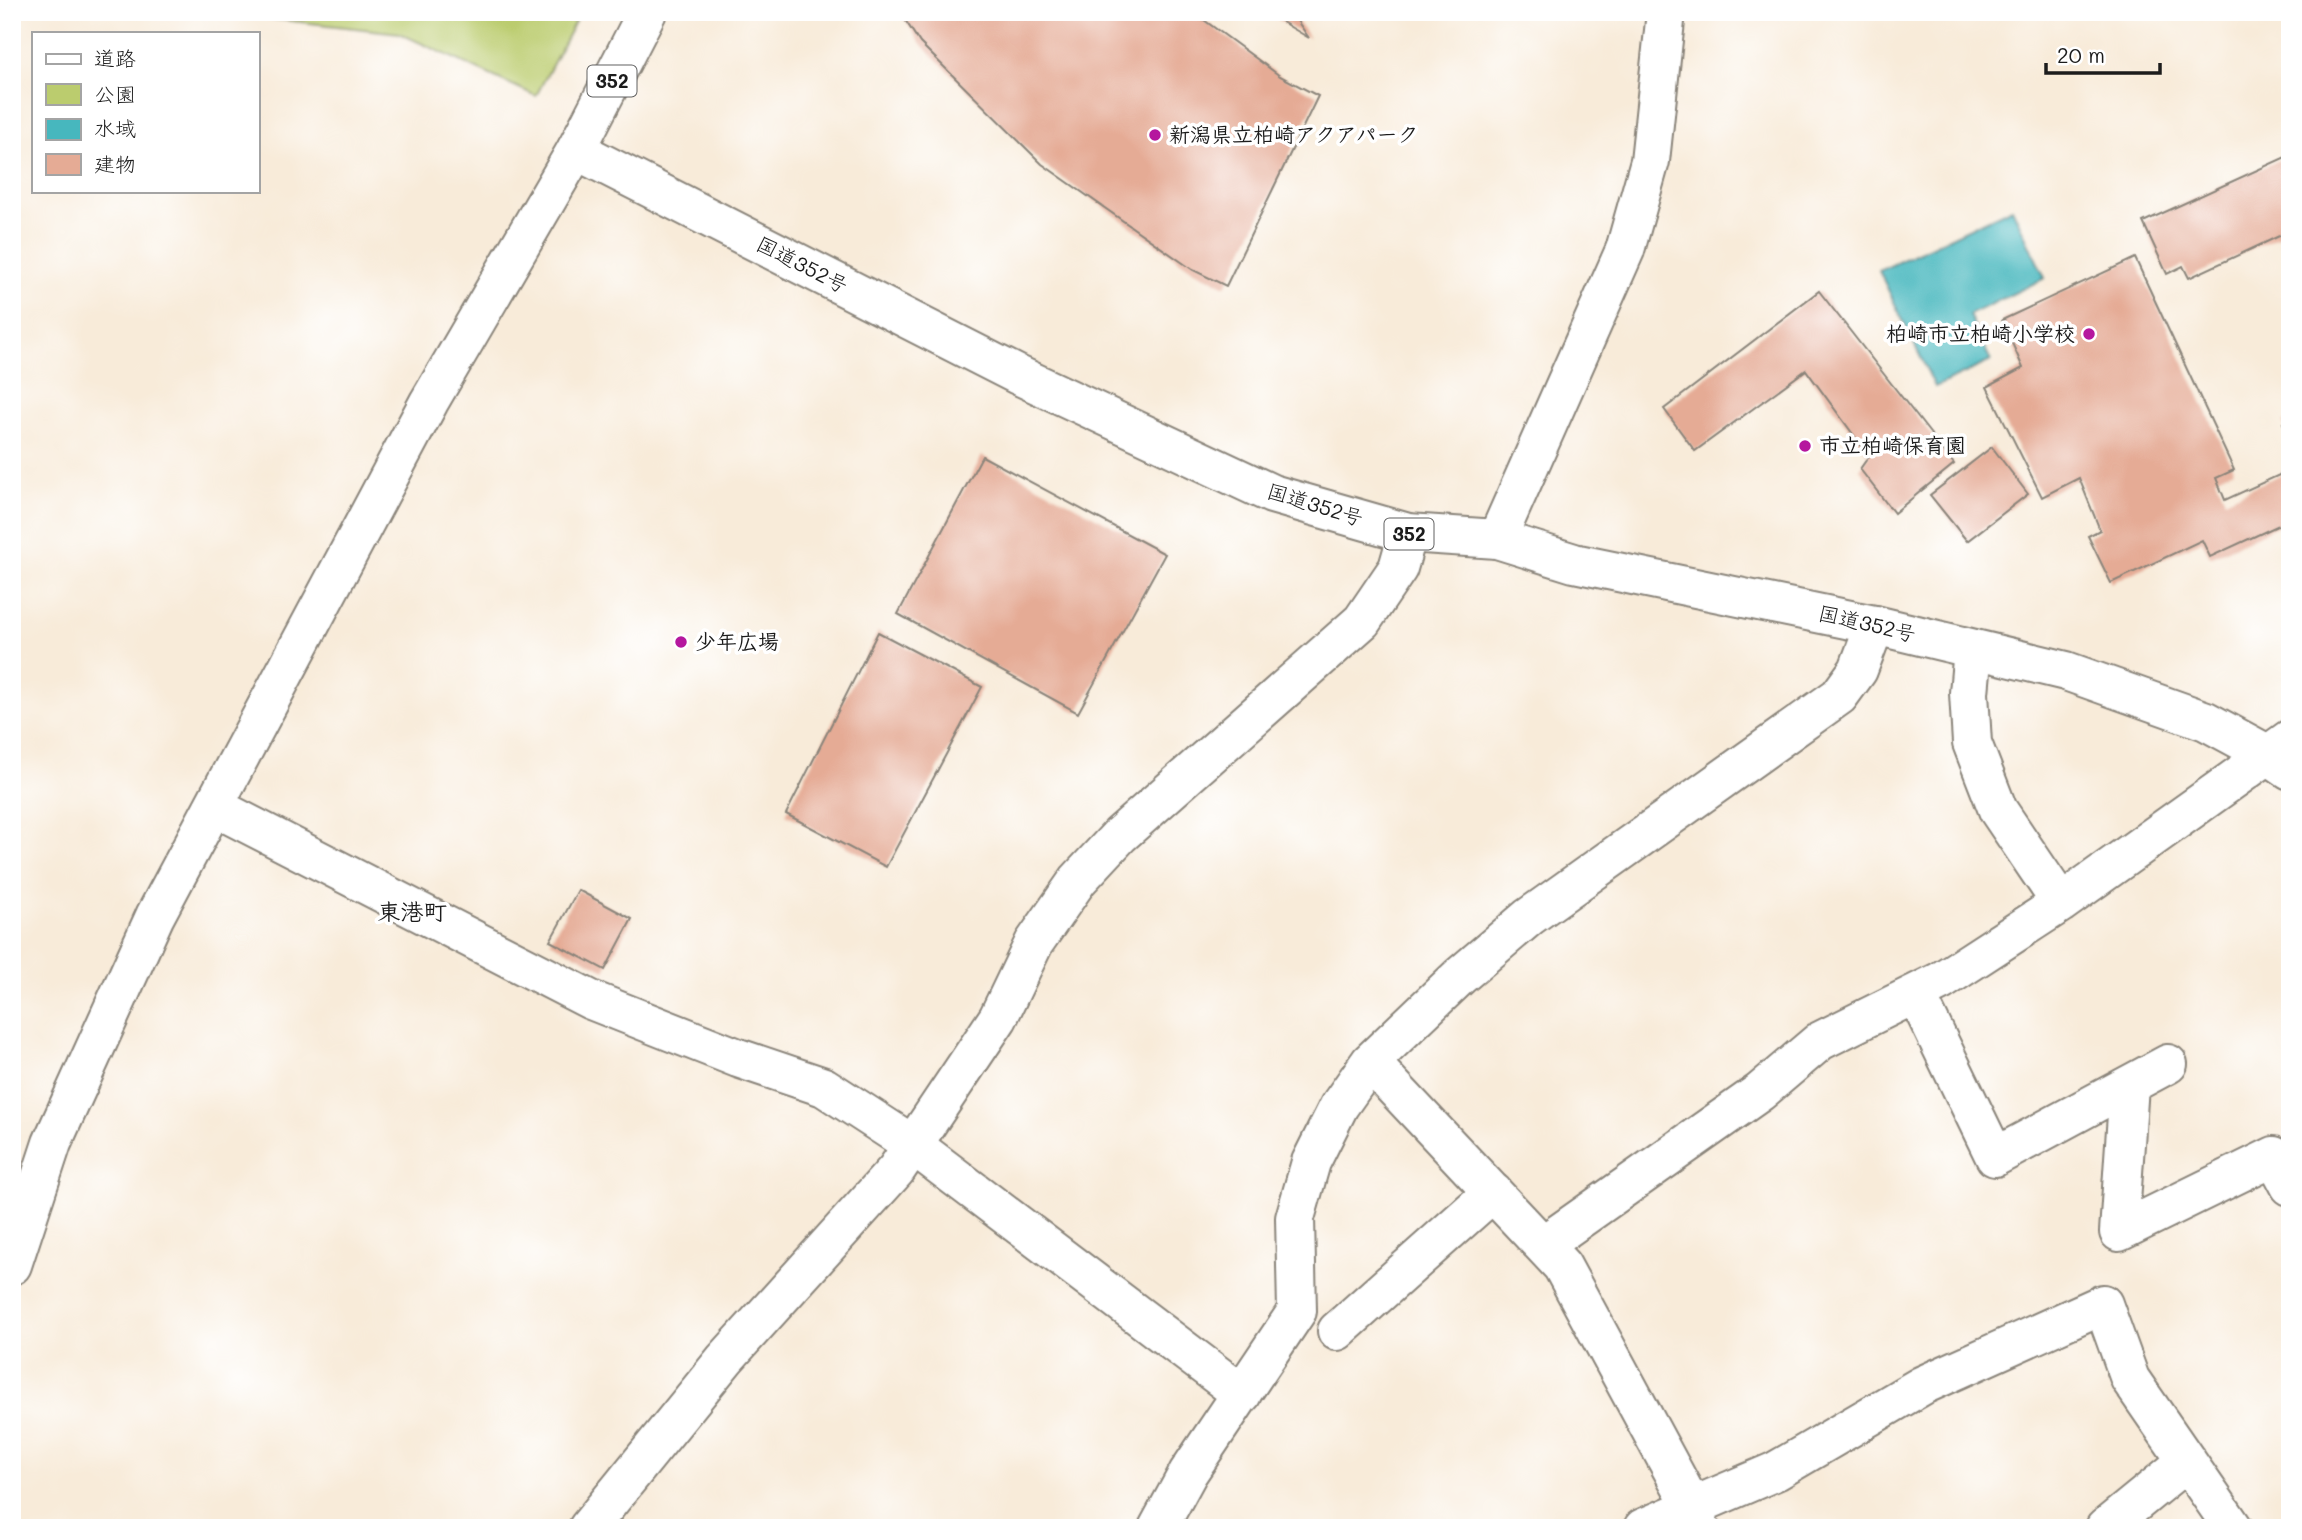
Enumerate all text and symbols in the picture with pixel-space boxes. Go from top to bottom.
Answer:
legend [32,32,259,192]
scale bar [2046,32,2160,76]
text: 20 m [2057,41,2105,68]
text: 道路 [94,44,136,71]
road number: 352 [588,66,636,96]
text: 公園 [94,80,136,107]
text: 水域 [94,114,136,141]
place label: 新潟県立柏崎アクアパーク [1169,120,1418,147]
marker: 新潟県立柏崎アクアパーク [1147,127,1163,143]
text: 建物 [94,150,136,177]
street label: 国道352号 [752,229,853,298]
place label: 柏崎市立柏崎小学校 [1886,319,2075,346]
marker: 柏崎市立柏崎小学校 [2081,326,2097,342]
place label: 市立柏崎保育園 [1819,431,1966,458]
marker: 市立柏崎保育園 [1797,438,1813,454]
street label: 国道352号 [1264,476,1367,531]
road number: 352 [1384,519,1434,550]
street label: 国道352号 [1816,598,1919,647]
place label: 少年広場 [695,627,779,654]
marker: 少年広場 [673,634,689,650]
district label: 東港町 [378,896,447,926]

